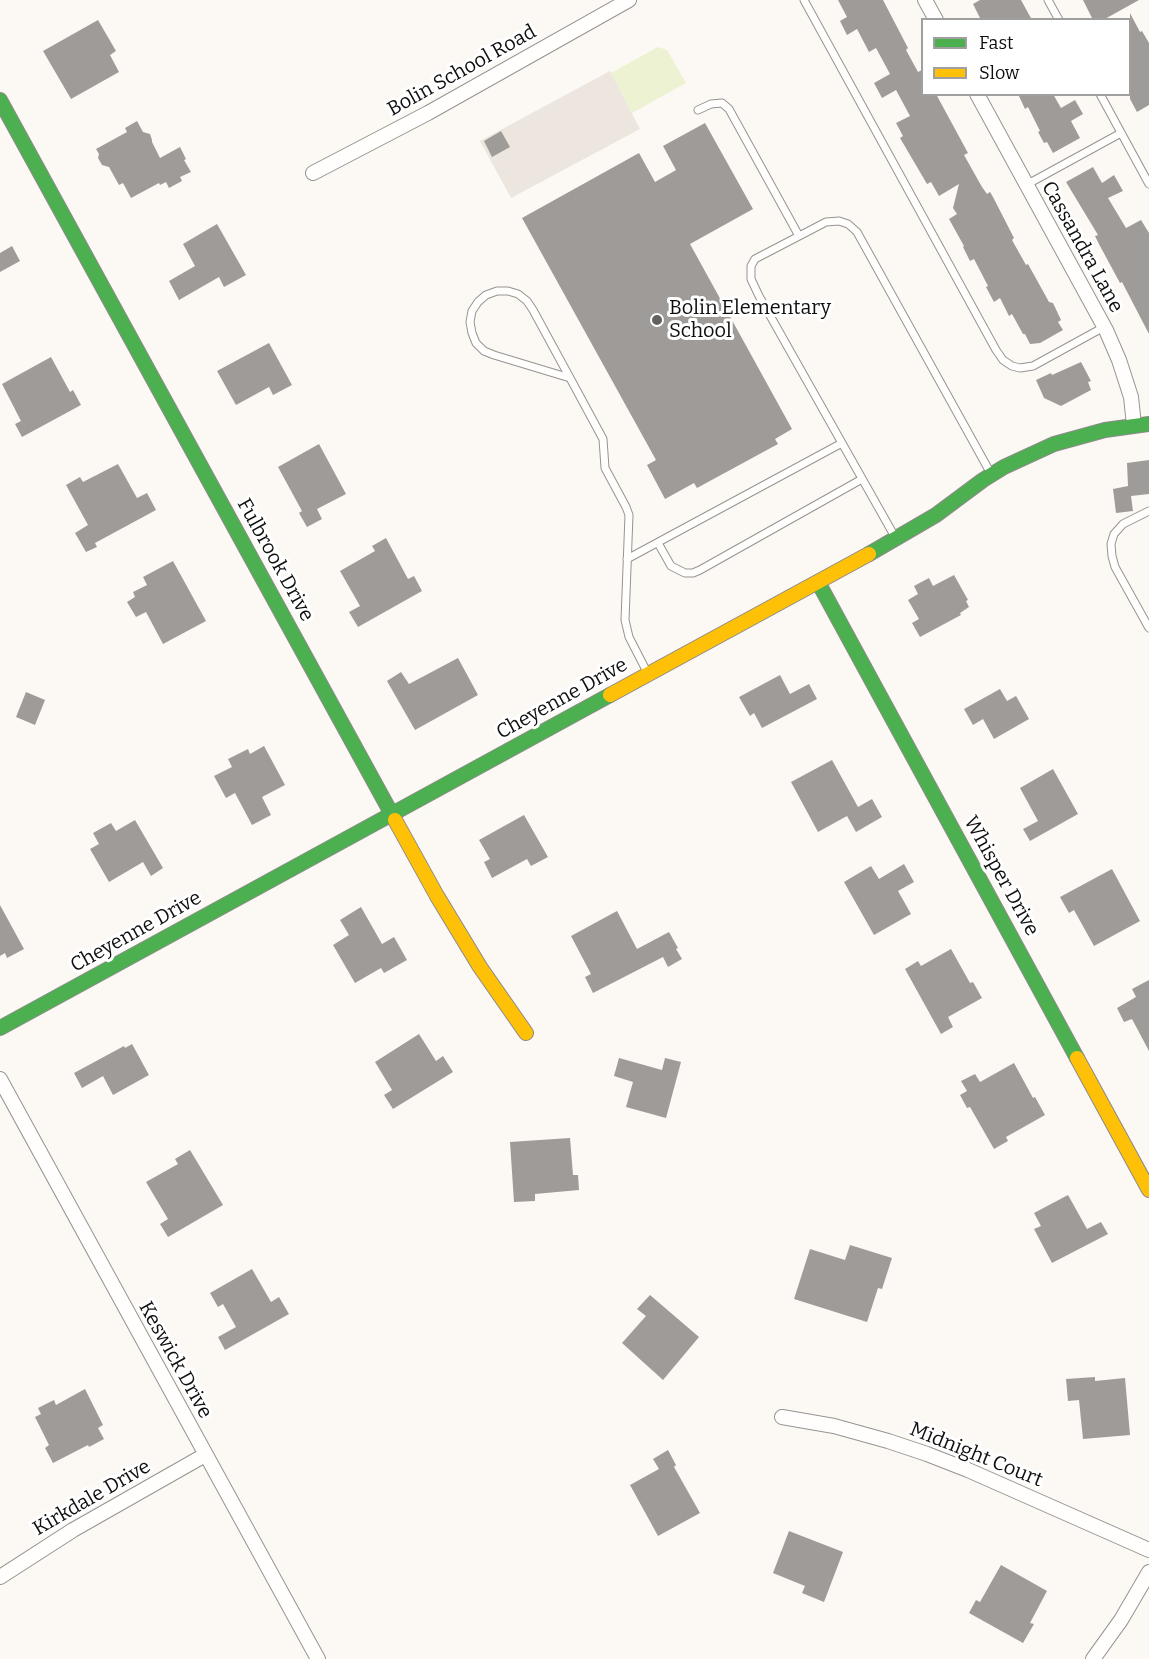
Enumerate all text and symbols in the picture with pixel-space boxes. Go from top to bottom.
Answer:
legend [921,18,1131,96]
street label: Bolin School Road [383,20,541,122]
text: Fast [979,32,1014,54]
text: Slow [979,62,1019,84]
street label: Cassandra Lane [1036,177,1128,317]
place label: Bolin Elementary School [669,296,831,343]
marker: Bolin Elementary School [650,313,664,327]
street label: Fulbrook Drive [231,494,319,626]
street label: Cheyenne Drive [492,653,632,745]
street label: Whisper Drive [958,812,1044,940]
street label: Cheyenne Drive [66,886,206,978]
street label: Keswick Drive [133,1297,217,1423]
street label: Midnight Court [906,1417,1046,1493]
street label: Kirkdale Drive [29,1455,155,1541]

